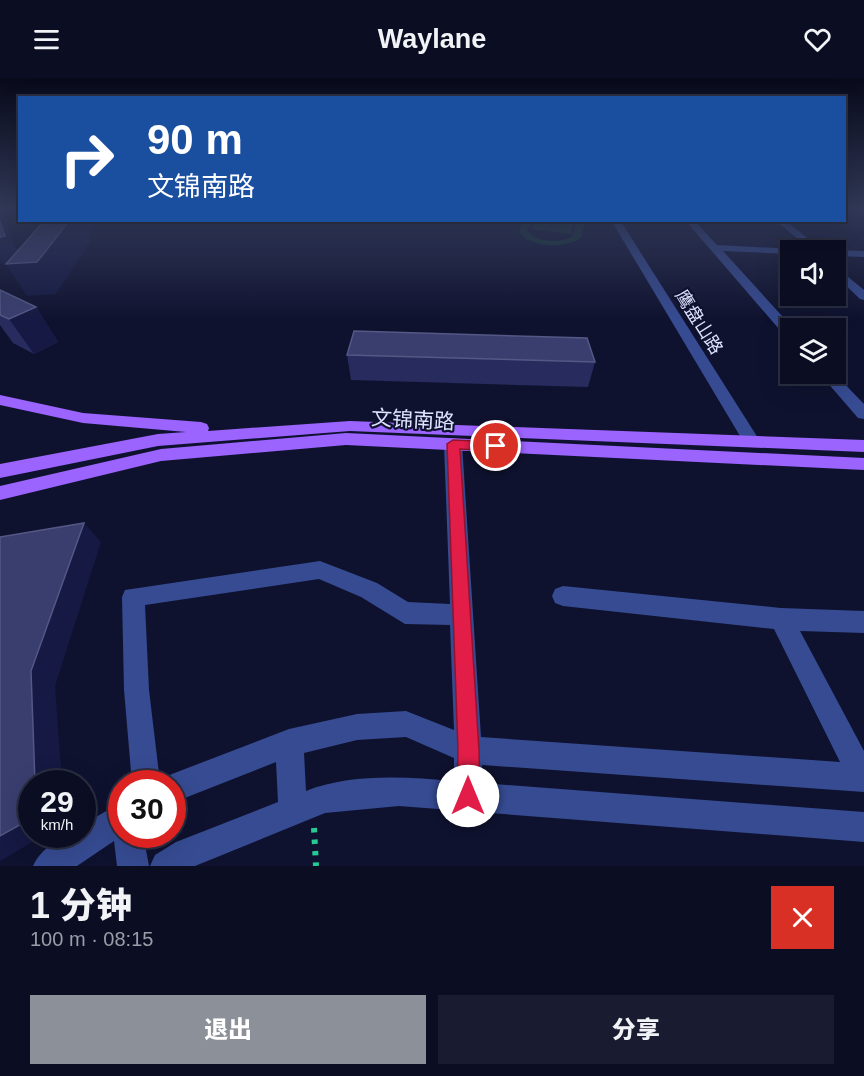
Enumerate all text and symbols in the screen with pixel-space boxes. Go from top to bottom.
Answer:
icon: menu [30,23,63,56]
icon: heart [801,23,834,56]
text: Waylane [378,24,486,54]
text: 90 m [147,116,243,163]
icon: right [48,120,126,198]
text: 文锦南路 [147,172,255,202]
map controls [780,240,846,384]
button: sound [780,240,846,306]
street label: 鹰盘山路 [671,286,727,358]
button: layers [780,318,846,384]
street label: 文锦南路 [370,406,456,433]
pin [470,420,521,471]
icon: arrive [479,429,512,462]
position arrow [436,764,500,828]
speed limit sign: 30 [108,770,186,848]
text: 29 [40,785,74,818]
text: km/h [41,816,73,833]
text: 1 分钟 [30,885,132,926]
button: close [771,886,834,949]
text: 100 m · 08:15 [30,928,153,950]
button: 退出 [30,995,426,1064]
button: 分享 [438,995,834,1064]

